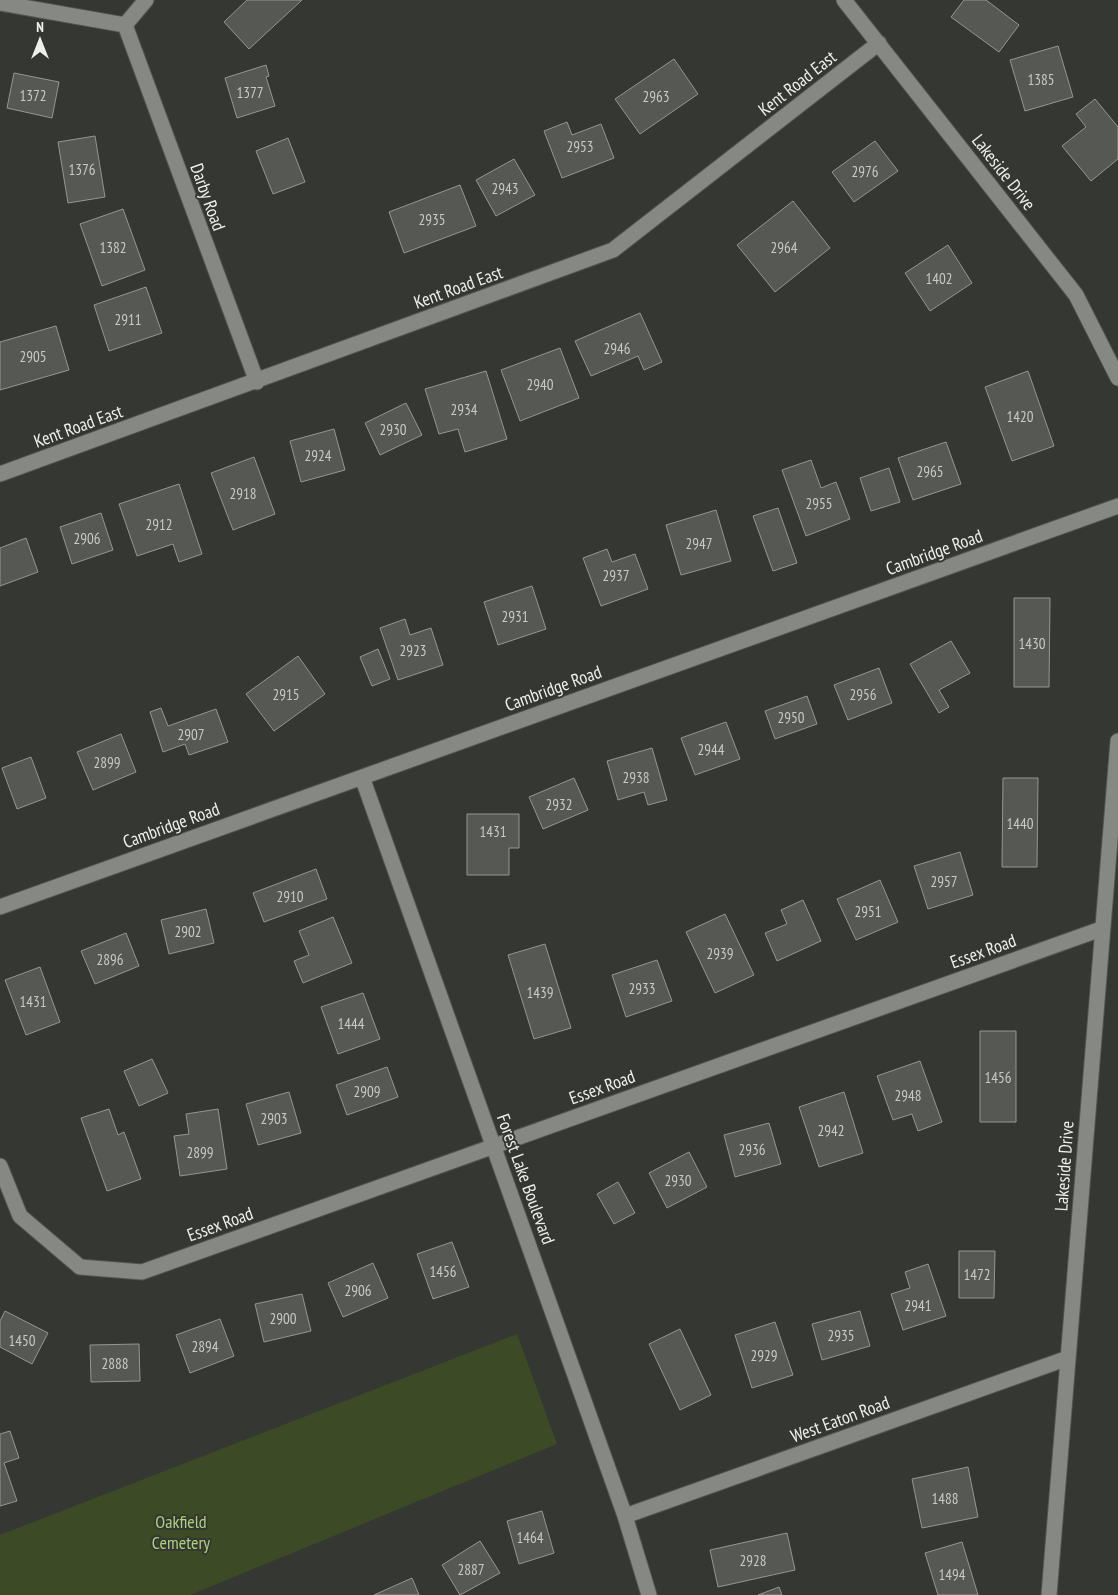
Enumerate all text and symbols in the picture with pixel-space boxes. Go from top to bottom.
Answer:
north arrow [15,15,65,65]
text: N [36,18,44,36]
street label: Kent Road East [753,45,841,121]
house number: 1385 [1027,70,1055,89]
house number: 1377 [236,83,264,102]
house number: 1372 [19,86,47,105]
house number: 2963 [642,87,670,106]
street label: Lakeside Drive [967,129,1041,215]
house number: 2953 [566,137,594,156]
house number: 1376 [68,160,96,179]
street label: Darby Road [185,160,231,234]
house number: 2976 [851,162,879,181]
house number: 2943 [491,179,519,198]
house number: 2935 [418,210,446,229]
house number: 1382 [99,238,127,257]
house number: 2964 [770,238,798,257]
street label: Kent Road East [410,260,506,314]
house number: 1402 [925,269,953,288]
house number: 2911 [114,310,142,329]
house number: 2946 [603,339,631,358]
house number: 2905 [19,347,47,366]
house number: 2940 [526,375,554,394]
street label: Kent Road East [30,399,126,453]
house number: 2934 [450,400,478,419]
house number: 1420 [1006,407,1034,426]
house number: 2930 [379,420,407,439]
house number: 2924 [304,446,332,465]
house number: 2965 [916,462,944,481]
house number: 2918 [229,484,257,503]
house number: 2955 [805,494,833,513]
house number: 2912 [145,515,173,534]
street label: Cambridge Road [883,524,985,580]
house number: 2906 [73,529,101,548]
house number: 2947 [685,534,713,553]
house number: 2937 [602,566,630,585]
house number: 2931 [501,607,529,626]
house number: 1430 [1018,634,1046,653]
house number: 2923 [399,641,427,660]
street label: Cambridge Road [502,660,604,716]
house number: 2915 [272,685,300,704]
house number: 2956 [849,685,877,704]
house number: 2950 [777,708,805,727]
house number: 2907 [177,725,205,744]
house number: 2944 [697,740,725,759]
house number: 2899 [93,753,121,772]
house number: 2938 [622,768,650,787]
house number: 2932 [545,795,573,814]
street label: Cambridge Road [120,797,222,853]
house number: 1440 [1006,814,1034,833]
house number: 1431 [479,822,507,841]
house number: 2957 [930,872,958,891]
house number: 2910 [276,887,304,906]
house number: 2951 [854,902,882,921]
house number: 2902 [174,922,202,941]
street label: Essex Road [947,928,1019,974]
house number: 2939 [706,944,734,963]
house number: 2896 [96,950,124,969]
house number: 2933 [628,979,656,998]
house number: 1439 [526,983,554,1002]
house number: 1431 [19,992,47,1011]
house number: 1444 [337,1014,365,1033]
street label: Essex Road [566,1064,638,1110]
house number: 1456 [984,1068,1012,1087]
house number: 2909 [353,1082,381,1101]
house number: 2948 [894,1086,922,1105]
house number: 2903 [260,1109,288,1128]
street label: Forest Lake Boulevard [492,1111,560,1247]
street label: Lakeside Drive [1049,1120,1079,1212]
house number: 2942 [817,1121,845,1140]
house number: 2936 [738,1140,766,1159]
house number: 2899 [186,1143,214,1162]
house number: 2930 [664,1171,692,1190]
street label: Essex Road [184,1201,256,1247]
house number: 1456 [429,1262,457,1281]
house number: 1472 [963,1265,991,1284]
house number: 2906 [344,1281,372,1300]
house number: 2941 [904,1296,932,1315]
house number: 2900 [269,1309,297,1328]
house number: 2935 [827,1326,855,1345]
house number: 1450 [8,1331,36,1350]
house number: 2894 [191,1337,219,1356]
house number: 2929 [750,1346,778,1365]
house number: 2888 [101,1354,129,1373]
street label: West Eaton Road [787,1390,893,1448]
house number: 1488 [931,1489,959,1508]
park label: Oakfield Cemetery [152,1510,210,1554]
house number: 1464 [516,1528,544,1547]
house number: 2928 [739,1551,767,1570]
house number: 2887 [457,1560,485,1579]
house number: 1494 [938,1565,966,1584]

